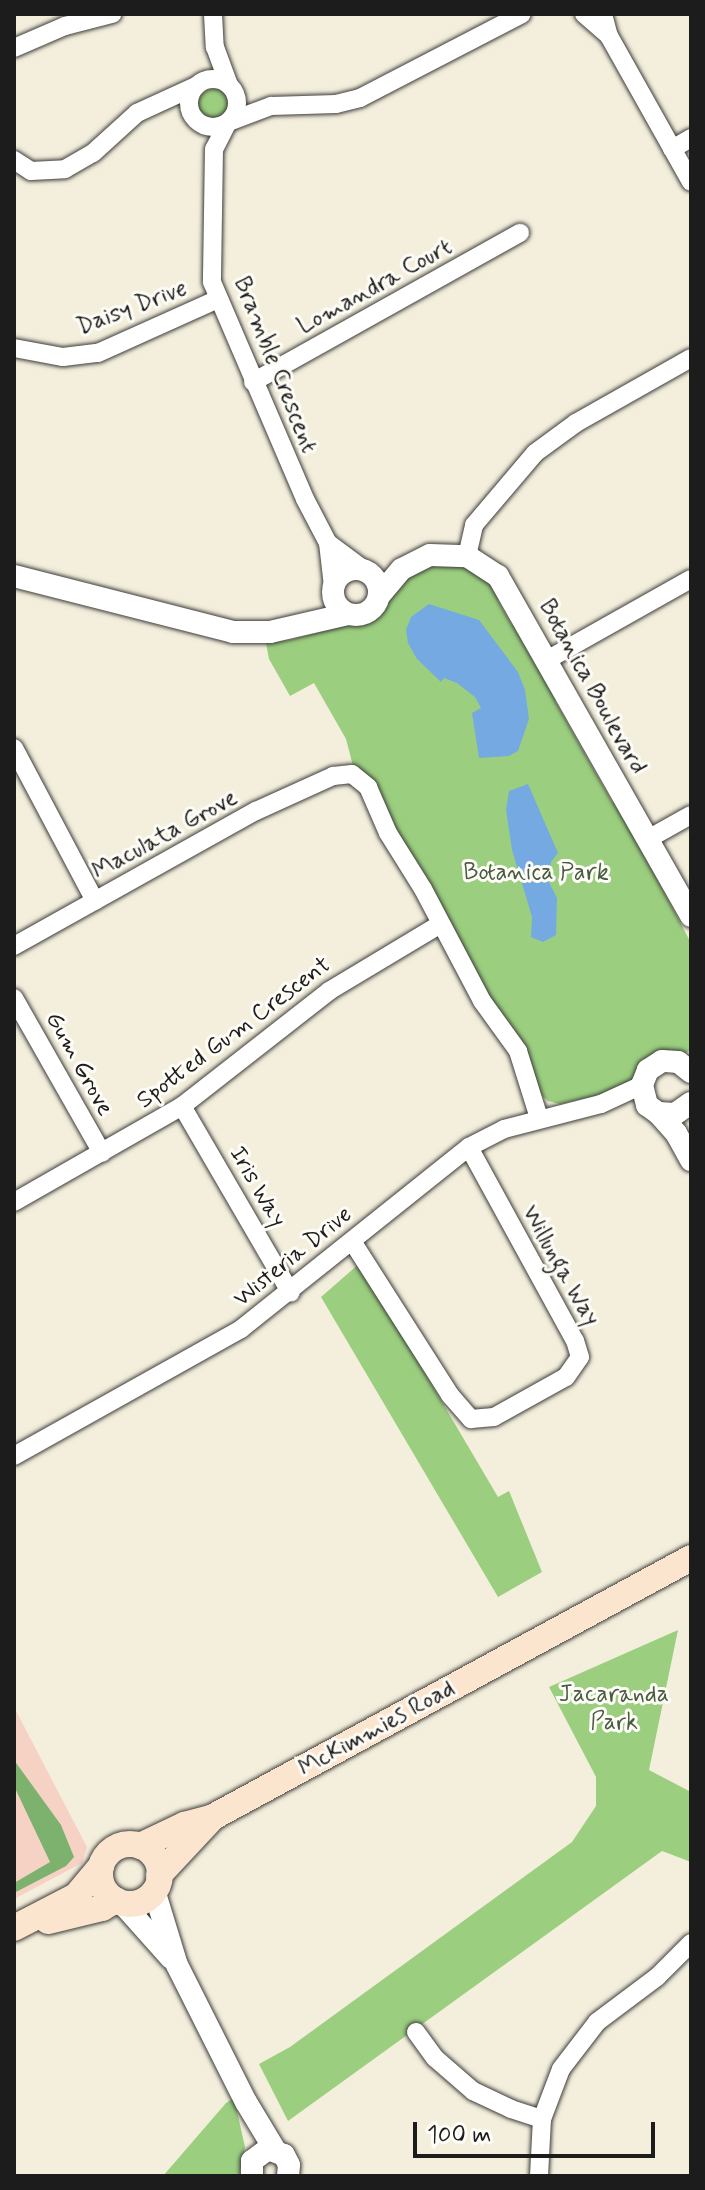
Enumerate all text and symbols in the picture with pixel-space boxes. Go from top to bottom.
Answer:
street label: Lomandra Court [291,231,459,343]
street label: Bramble Crescent [226,271,324,459]
street label: Daisy Drive [73,274,191,342]
street label: Botanica Boulevard [533,596,651,778]
street label: Maculata Grove [88,783,242,887]
park label: Botanica Park [464,859,608,887]
street label: Spotted Gum Crescent [132,951,336,1115]
street label: Gum Grove [39,1007,119,1121]
street label: Iris Way [222,1140,292,1234]
street label: Willunga Way [514,1199,606,1333]
street label: Wisteria Drive [228,1200,358,1314]
street label: McKimmies Road [294,1674,460,1784]
park label: Jacaranda Park [559,1681,669,1737]
scale bar [417,2106,659,2156]
text: 100 m [427,2120,491,2151]

